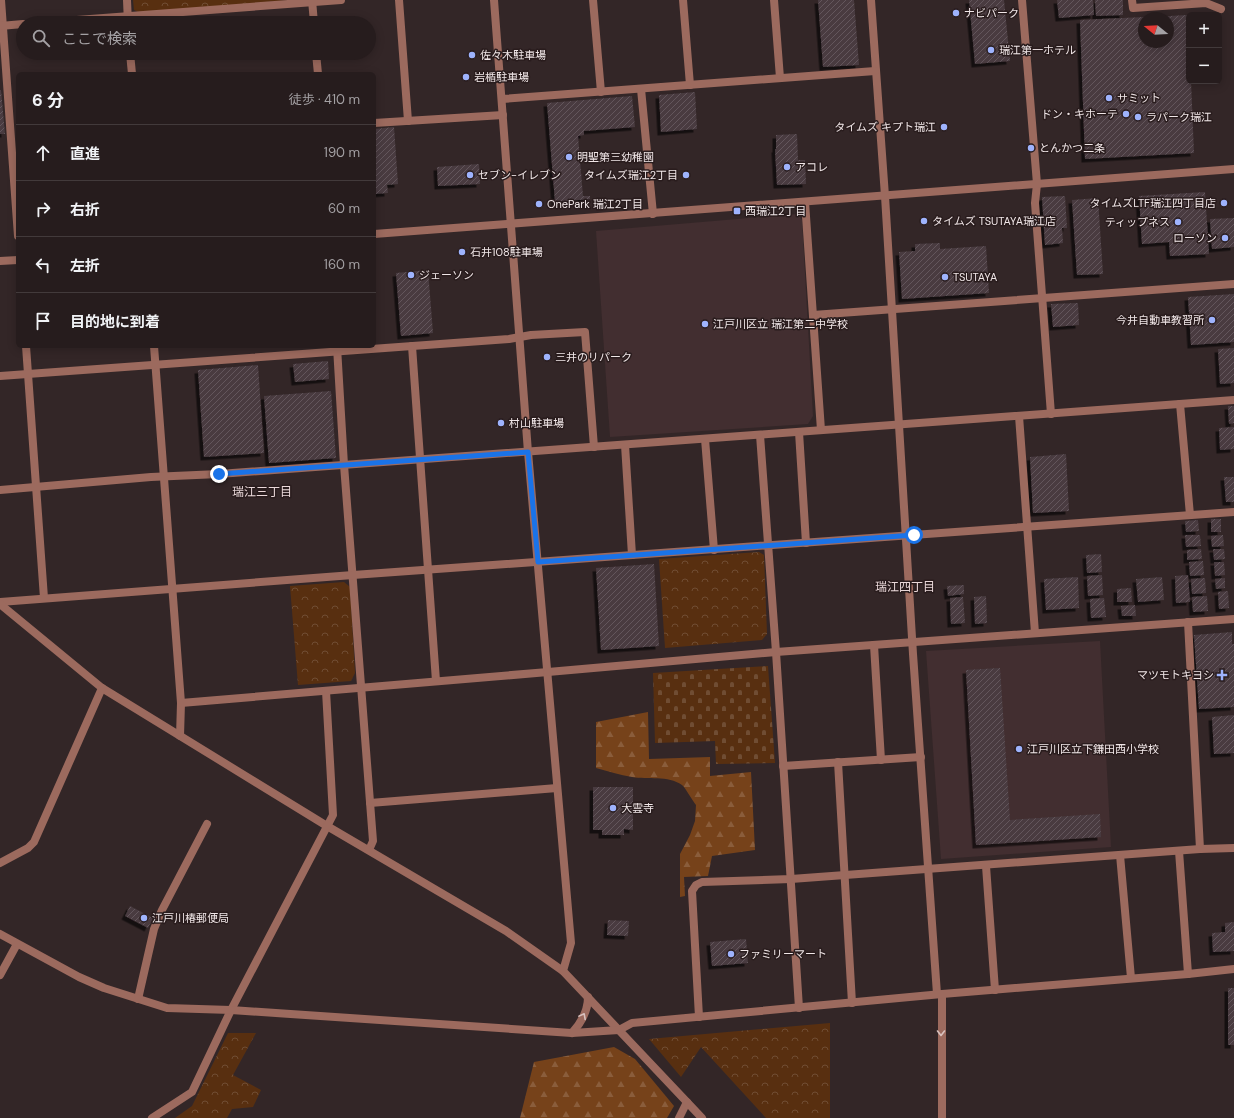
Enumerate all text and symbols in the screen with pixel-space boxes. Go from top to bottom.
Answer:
place label: ナビパーク [964,6,1019,20]
marker: ナビパーク [951,8,961,18]
north arrow [1138,12,1174,48]
map controls [1186,12,1222,84]
button: + [1186,12,1222,48]
search box [16,16,376,60]
icon: search [30,27,52,49]
text: ここで検索 [62,29,137,49]
place label: 瑞江第一ホテル [999,43,1076,57]
marker: 瑞江第一ホテル [986,45,996,55]
place label: 佐々木駐車場 [480,48,546,62]
button: − [1186,48,1222,84]
marker: 佐々木駐車場 [467,50,477,60]
place label: 岩楯駐車場 [474,70,529,84]
marker: 岩楯駐車場 [461,72,471,82]
text: 6 分 [32,89,64,111]
text: 徒歩 · 410 m [289,91,360,108]
place label: サミット [1117,91,1161,105]
marker: サミット [1104,93,1114,103]
place label: ドン・キホーテ [1041,107,1118,121]
marker: ドン・キホーテ [1121,109,1131,119]
place label: ラパーク瑞江 [1146,110,1212,124]
marker: ラパーク瑞江 [1133,112,1143,122]
place label: タイムズ キプト瑞江 [834,120,936,134]
marker: タイムズ キプト瑞江 [939,122,949,132]
place label: とんかつ二条 [1039,141,1105,155]
icon: ahead [32,142,54,164]
marker: とんかつ二条 [1026,143,1036,153]
text: 直進 [70,144,100,164]
text: 190 m [324,144,360,161]
place label: 明聖第三幼稚園 [577,150,654,164]
marker: 明聖第三幼稚園 [564,152,574,162]
place label: アコレ [795,160,828,174]
marker: アコレ [782,162,792,172]
place label: セブン-イレブン [478,168,561,182]
place label: タイムズ瑞江2丁目 [584,168,678,182]
marker: セブン-イレブン [465,170,475,180]
marker: タイムズ瑞江2丁目 [681,170,691,180]
place label: タイムズLTF瑞江四丁目店 [1090,196,1216,210]
place label: OnePark 瑞江2丁目 [547,197,643,211]
icon: right [32,198,54,220]
marker: タイムズLTF瑞江四丁目店 [1219,198,1229,208]
marker: OnePark 瑞江2丁目 [534,199,544,209]
text: 右折 [70,200,100,220]
text: 60 m [328,200,360,217]
place label: 西瑞江2丁目 [745,204,806,218]
marker: 西瑞江2丁目 [732,206,742,216]
place label: タイムズ TSUTAYA瑞江店 [932,214,1056,228]
place label: ティップネス [1105,215,1170,229]
marker: タイムズ TSUTAYA瑞江店 [919,216,929,226]
marker: ティップネス [1173,217,1183,227]
place label: ローソン [1173,231,1217,245]
marker: ローソン [1220,233,1230,243]
place label: 石井108駐車場 [470,245,543,259]
marker: 石井108駐車場 [457,247,467,257]
icon: left [32,254,54,276]
text: 左折 [70,256,100,276]
text: 160 m [324,256,360,273]
place label: ジェーソン [419,268,474,282]
marker: ジェーソン [406,270,416,280]
place label: TSUTAYA [953,270,997,284]
marker: TSUTAYA [940,272,950,282]
icon: arrive [32,310,54,332]
text: 目的地に到着 [70,312,160,332]
place label: 今井自動車教習所 [1116,313,1205,327]
marker: 今井自動車教習所 [1207,315,1217,325]
place label: 江戸川区立 瑞江第二中学校 [713,317,848,331]
marker: 江戸川区立 瑞江第二中学校 [700,319,710,329]
place label: 三井のリパーク [555,350,632,364]
marker: 三井のリパーク [542,352,552,362]
place label: 村山駐車場 [509,416,564,430]
marker: 村山駐車場 [496,418,506,428]
route end [210,465,228,483]
district label: 瑞江三丁目 [232,484,292,500]
route start [905,526,923,544]
district label: 瑞江四丁目 [875,579,935,595]
place label: マツモトキヨシ [1137,668,1214,682]
marker: マツモトキヨシ [1217,670,1227,680]
place label: 江戸川区立下鎌田西小学校 [1027,742,1159,756]
marker: 江戸川区立下鎌田西小学校 [1014,744,1024,754]
place label: 大雲寺 [621,801,654,815]
marker: 大雲寺 [608,803,618,813]
place label: 江戸川椿郵便局 [152,911,229,925]
marker: 江戸川椿郵便局 [139,913,149,923]
place label: ファミリーマート [739,947,827,961]
marker: ファミリーマート [726,949,736,959]
one-way arrow [578,1013,585,1021]
one-way arrow [937,1030,945,1036]

